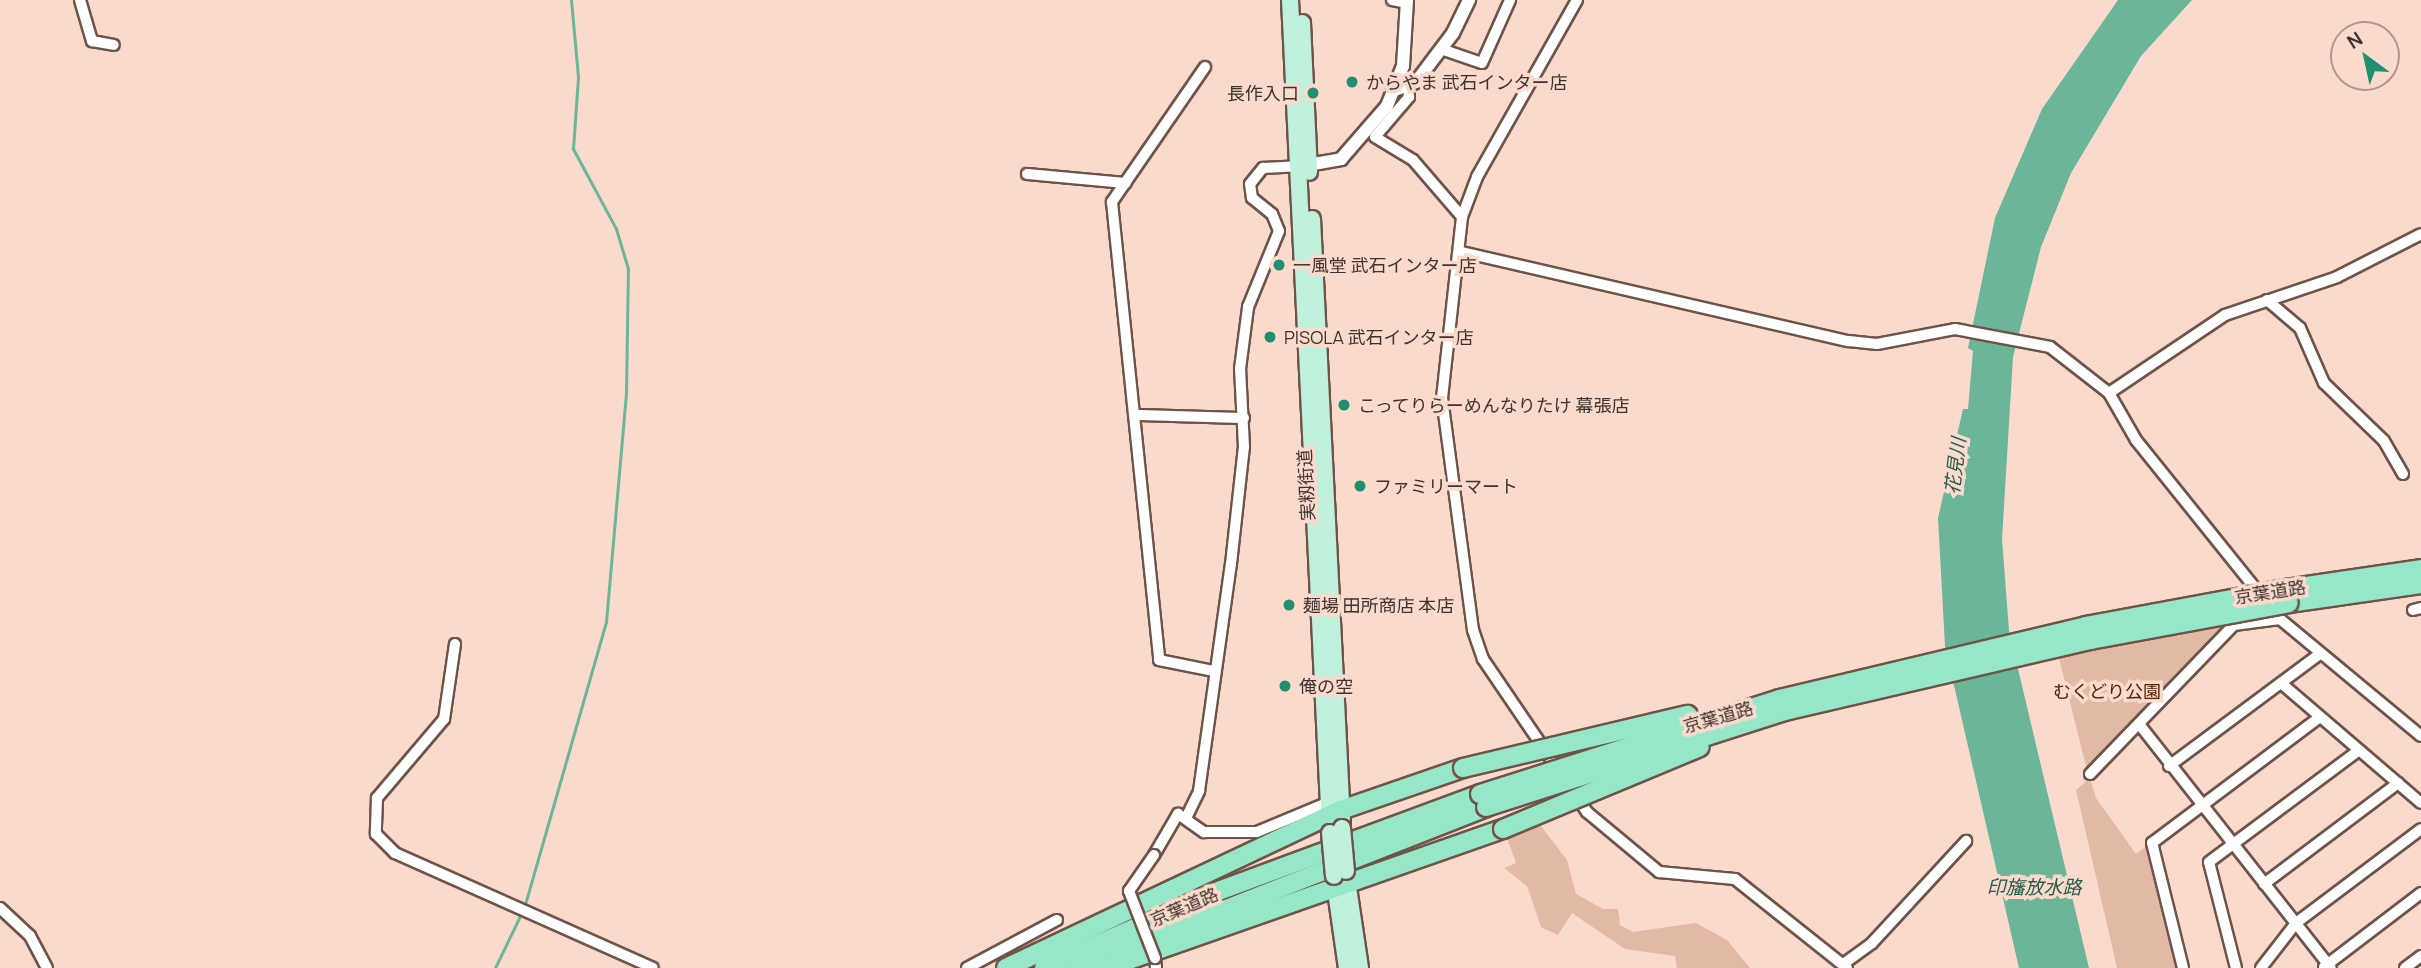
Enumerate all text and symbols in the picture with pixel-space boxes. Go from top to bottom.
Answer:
north arrow [2330,21,2400,91]
text: N [2342,25,2367,55]
place label: からやま 武石インター店 [1366,71,1568,93]
marker: からやま 武石インター店 [1344,74,1360,90]
place label: 長作入口 [1227,82,1299,104]
marker: 長作入口 [1305,85,1321,101]
place label: 一風堂 武石インター店 [1293,254,1477,276]
marker: 一風堂 武石インター店 [1271,257,1287,273]
place label: PISOLA 武石インター店 [1284,326,1473,348]
marker: PISOLA 武石インター店 [1262,329,1278,345]
place label: こってりらーめんなりたけ 幕張店 [1358,394,1632,416]
marker: こってりらーめんなりたけ 幕張店 [1336,397,1352,413]
water label: 花見川 [1941,436,1971,496]
street label: 実籾街道 [1293,448,1319,522]
place label: ファミリーマート [1374,475,1518,497]
marker: ファミリーマート [1352,478,1368,494]
street label: 京葉道路 [2233,576,2307,608]
place label: 麺場 田所商店 本店 [1303,594,1454,616]
marker: 麺場 田所商店 本店 [1281,597,1297,613]
place label: 俺の空 [1299,675,1353,697]
marker: 俺の空 [1277,678,1293,694]
park label: むくどり公園 [2053,680,2161,702]
street label: 京葉道路 [1680,697,1756,737]
water label: 印旛放水路 [1987,877,2081,899]
street label: 京葉道路 [1147,883,1221,931]

